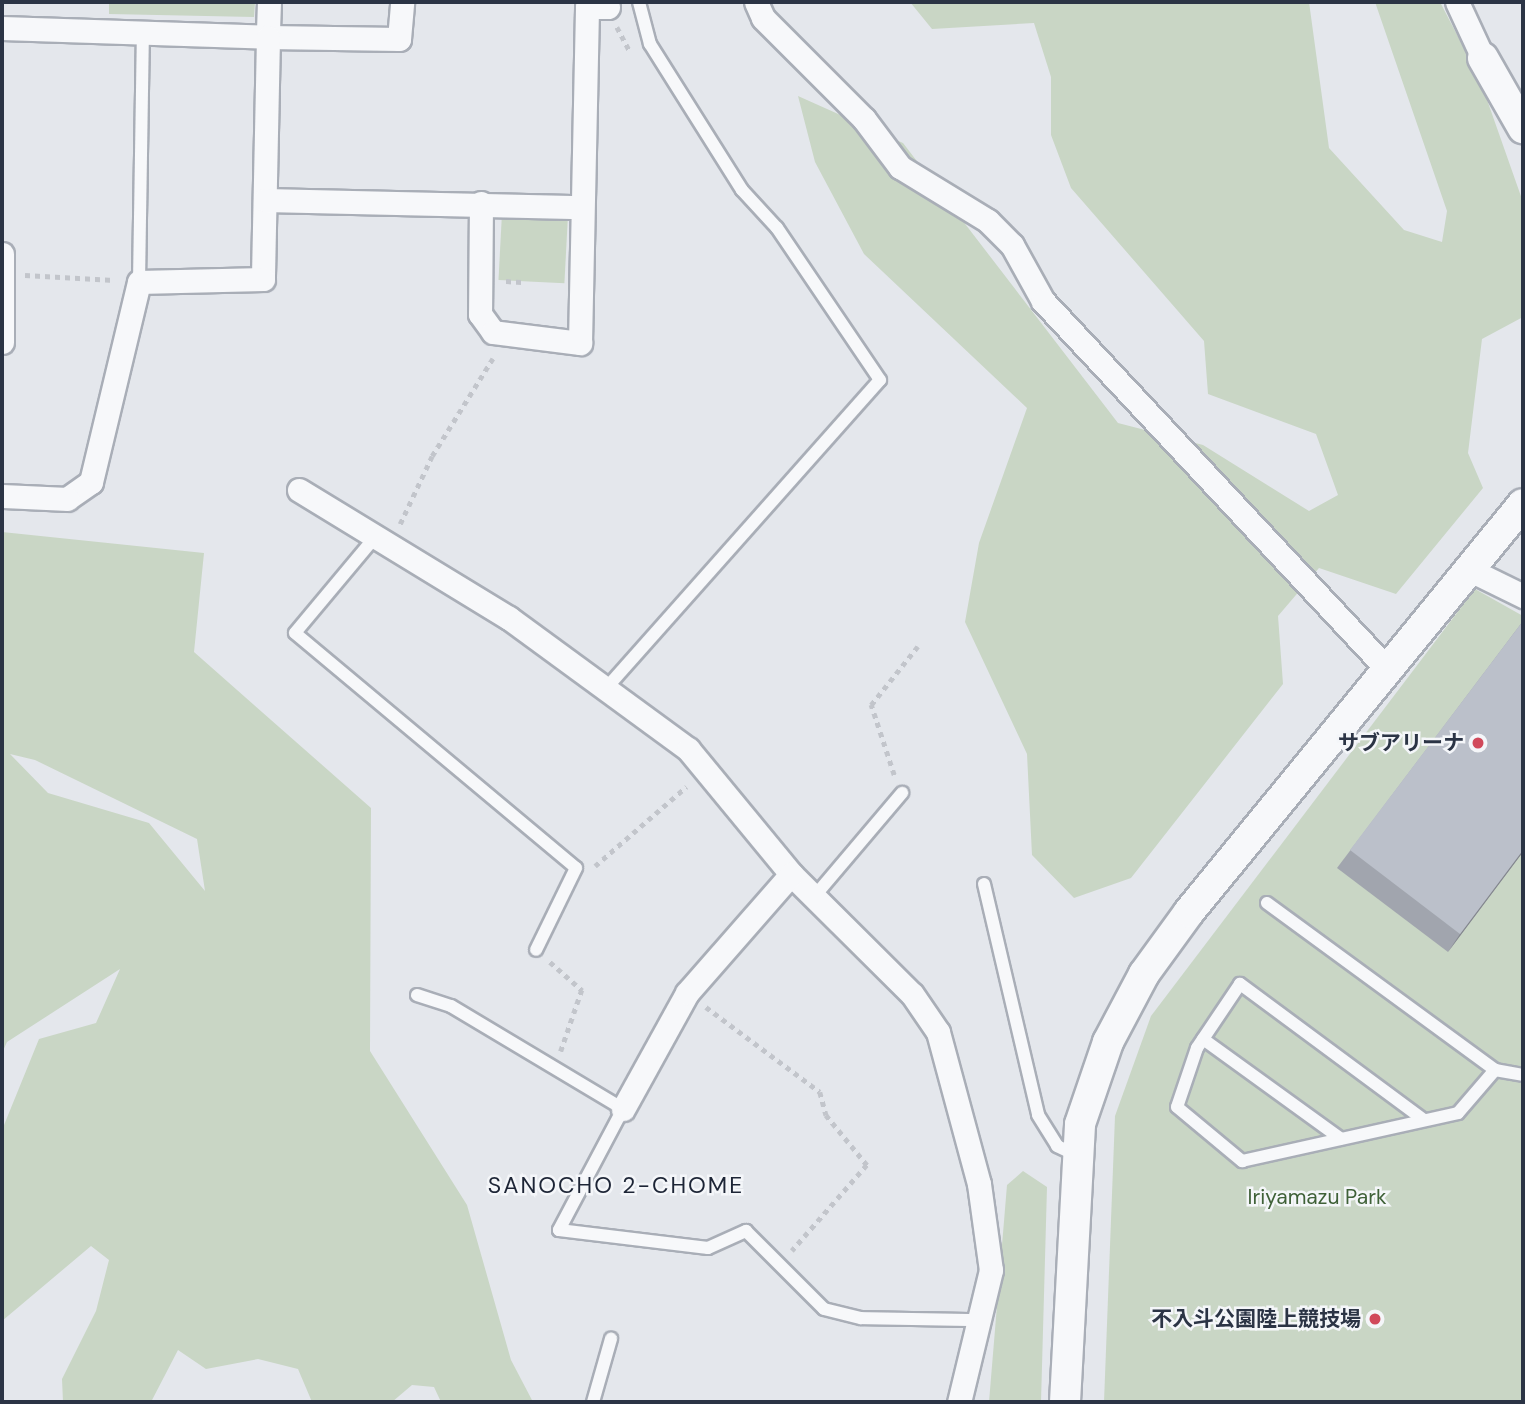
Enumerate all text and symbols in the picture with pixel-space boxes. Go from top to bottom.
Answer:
place label: サブアリーナ [1338,730,1464,756]
marker: サブアリーナ [1470,735,1486,751]
district label: SANOCHO 2-CHOME [490,1171,742,1199]
park label: Iriyamazu Park [1247,1184,1387,1210]
place label: 不入斗公園陸上競技場 [1151,1306,1361,1332]
marker: 不入斗公園陸上競技場 [1367,1311,1383,1327]

